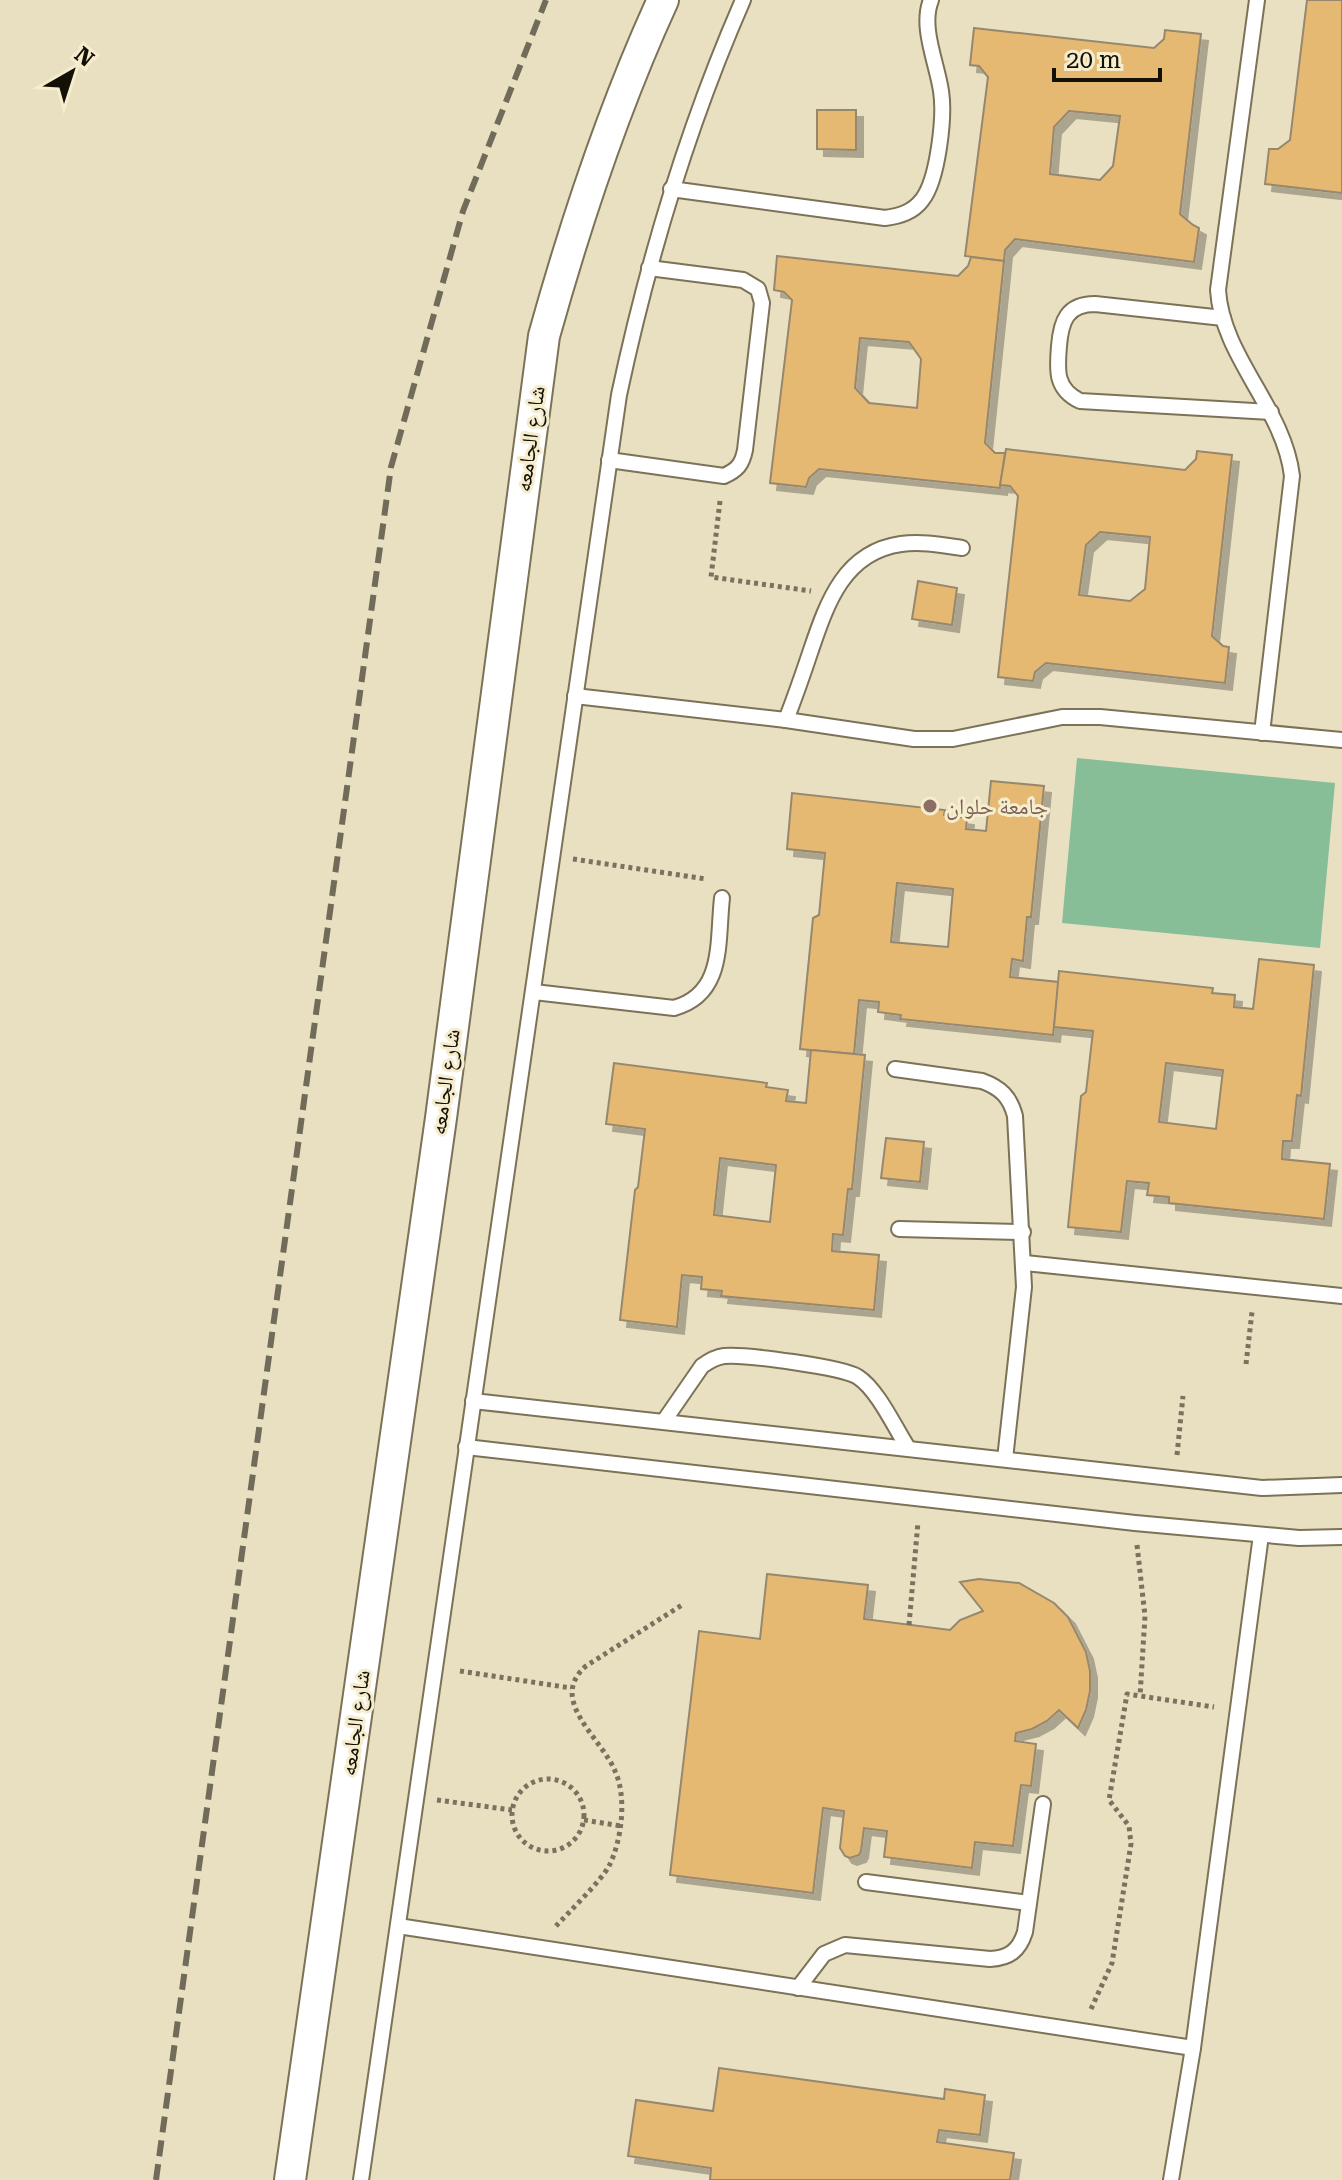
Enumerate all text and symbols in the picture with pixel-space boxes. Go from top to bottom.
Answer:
north arrow [32,32,112,112]
scale bar [1054,32,1160,82]
text: N [70,42,99,72]
text: 20 m [1066,46,1121,74]
street label: شارع الجامعه [510,384,551,494]
place label: جامعة حلوان [946,794,1048,820]
marker: جامعة حلوان [921,797,939,815]
street label: شارع الجامعه [425,1027,466,1137]
street label: شارع الجامعه [335,1668,376,1778]

